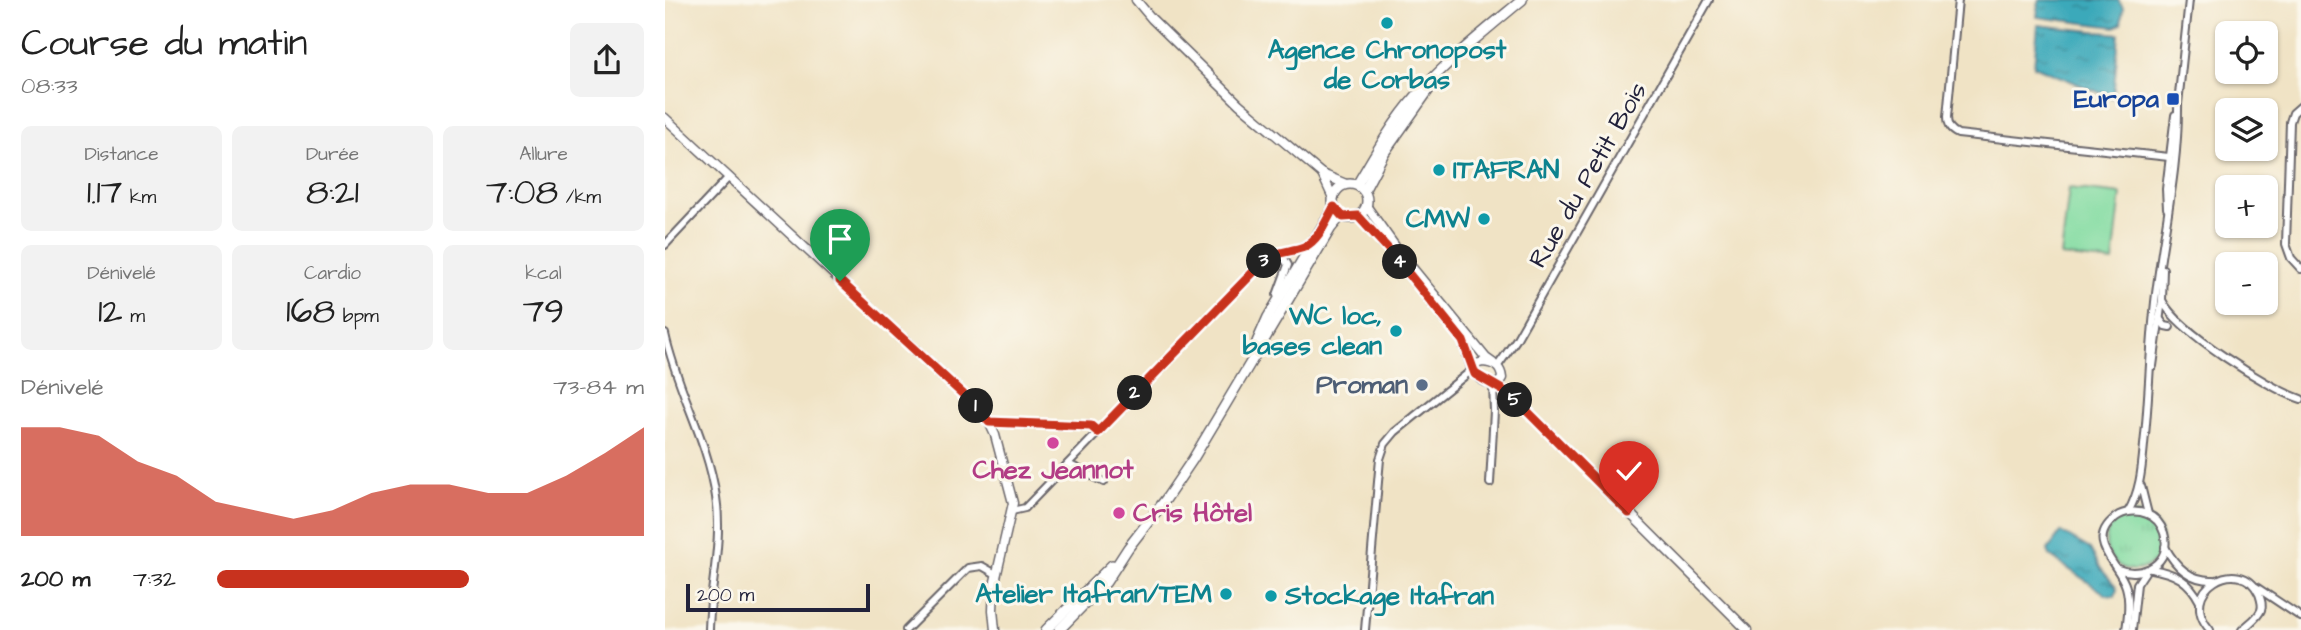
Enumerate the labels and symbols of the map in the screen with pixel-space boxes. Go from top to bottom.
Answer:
marker: Agence Chronopost de Corbas [1379,15,1395,31]
place label: Agence Chronopost de Corbas [1268,32,1507,98]
street label: Rue du Petit Bois [1520,75,1656,275]
place label: Europa [2074,81,2160,117]
marker: Europa [2165,91,2181,107]
place label: ITAFRAN [1453,152,1559,188]
marker: ITAFRAN [1431,162,1447,178]
place label: CMW [1406,201,1471,237]
pin [810,209,870,281]
marker: CMW [1476,211,1492,227]
pin: 3 [1247,244,1281,278]
pin: 4 [1383,244,1417,280]
place label: WC loc, bases clean [1243,298,1382,364]
marker: WC loc, bases clean [1388,323,1404,339]
place label: Proman [1316,367,1408,403]
pin: 2 [1117,376,1153,410]
marker: Proman [1414,377,1430,393]
pin: 5 [1497,382,1533,418]
pin: 1 [959,388,993,424]
marker: Chez Jeannot [1045,435,1061,451]
pin [1599,441,1659,513]
place label: Chez Jeannot [973,452,1134,488]
place label: Cris Hôtel [1133,495,1252,531]
marker: Cris Hôtel [1111,505,1127,521]
place label: Atelier Itafran/TEM [975,576,1212,612]
place label: Stockage Itafran [1284,578,1494,617]
scale bar [686,581,870,613]
marker: Atelier Itafran/TEM [1218,586,1234,602]
marker: Stockage Itafran [1263,588,1279,604]

